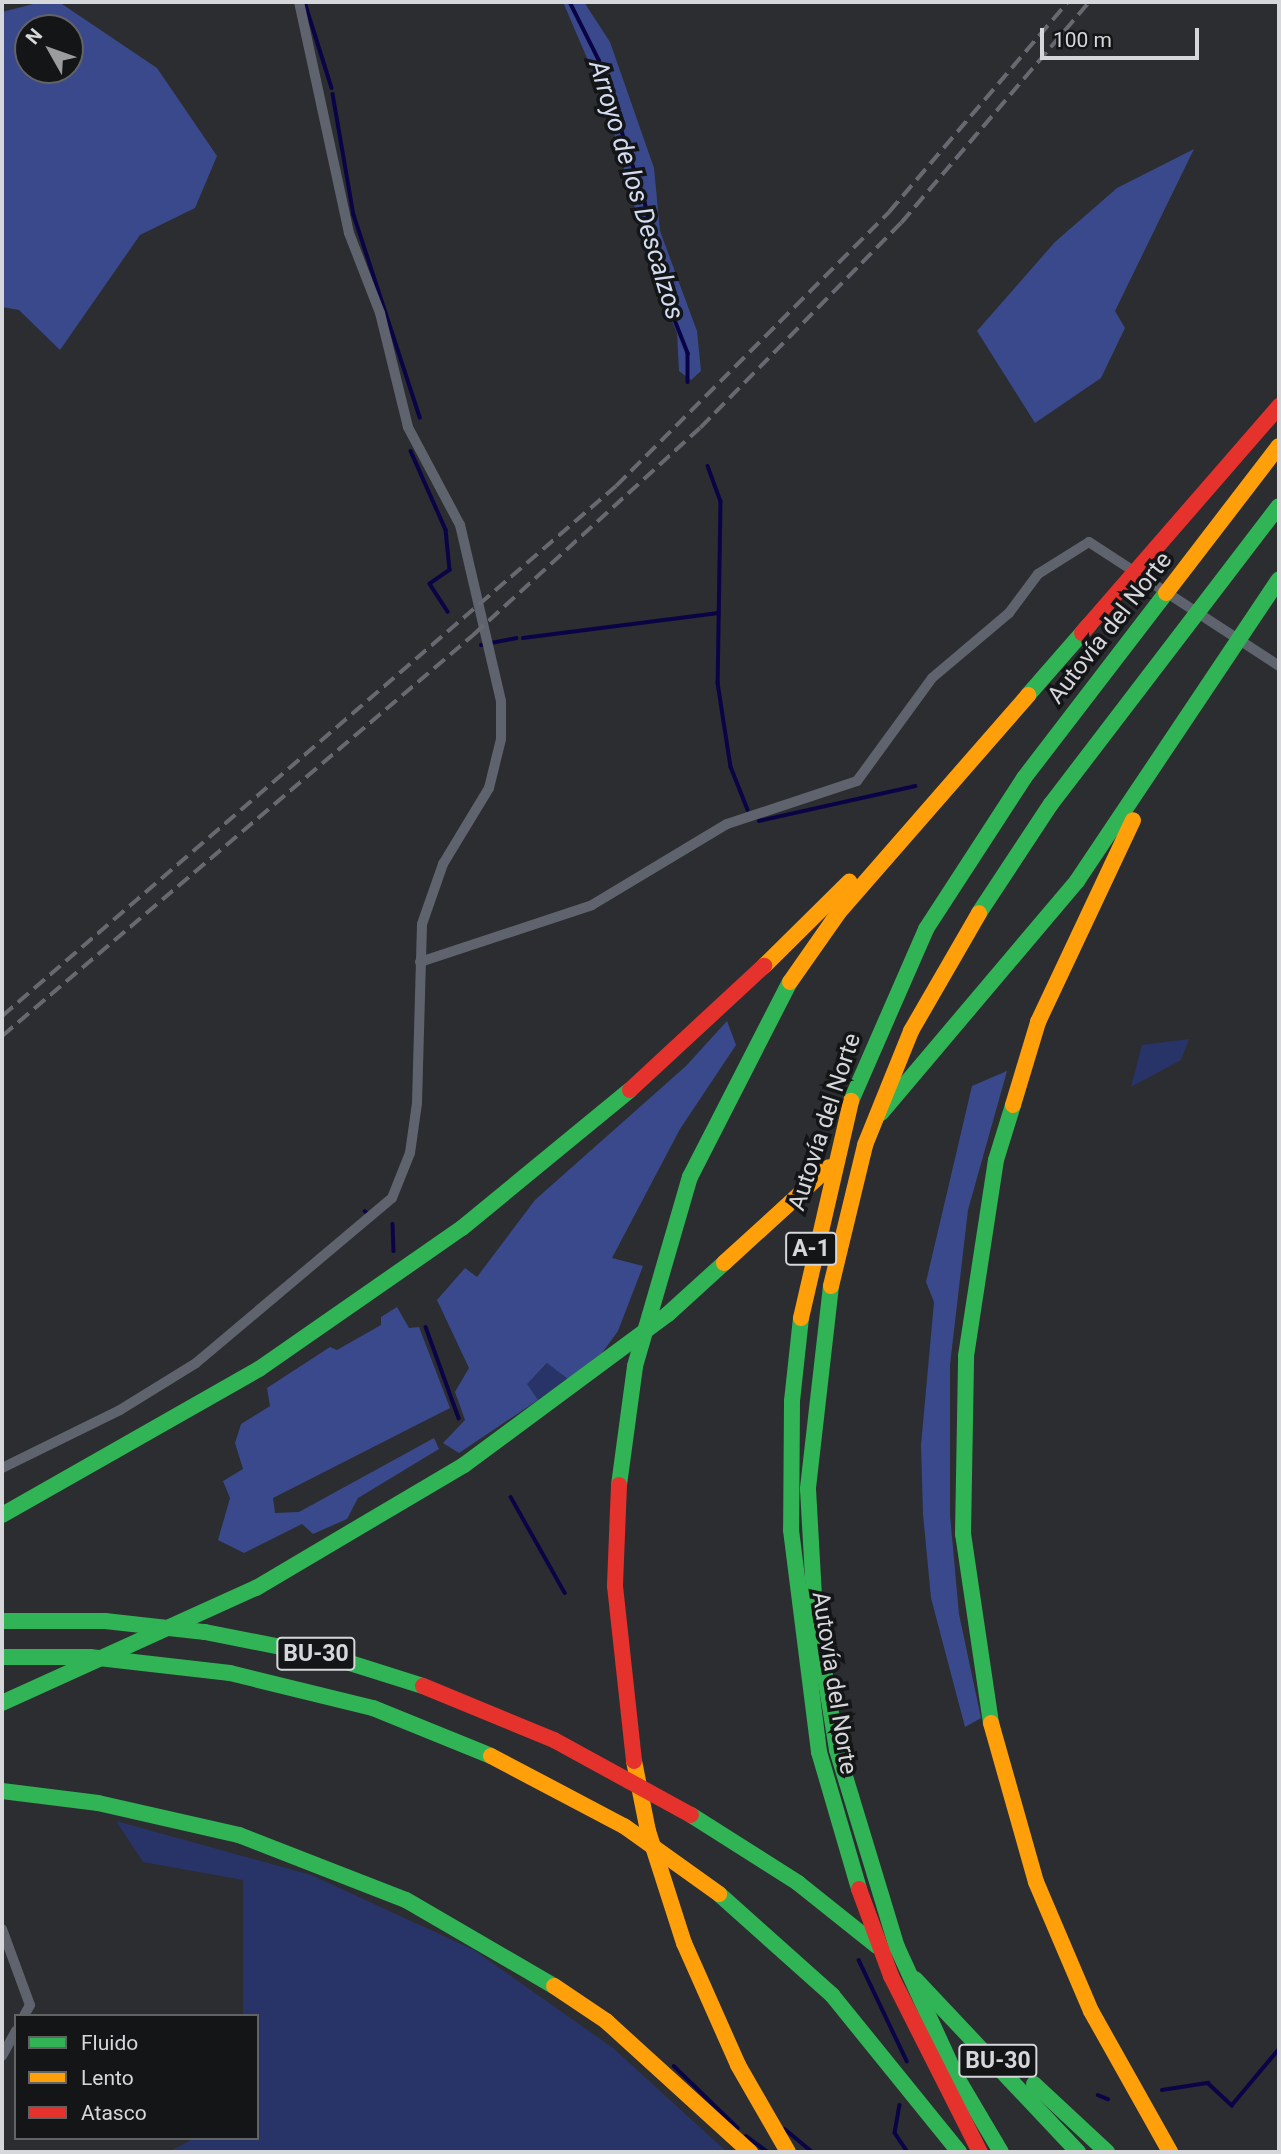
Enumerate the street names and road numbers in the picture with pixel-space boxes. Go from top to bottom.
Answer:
street label: Autovía del Norte [1042,546,1178,710]
street label: Autovía del Norte [783,1030,867,1214]
road number: A-1 [785,1230,837,1268]
street label: Autovía del Norte [805,1590,863,1776]
road number: BU-30 [276,1634,356,1674]
road number: BU-30 [958,2042,1038,2080]

